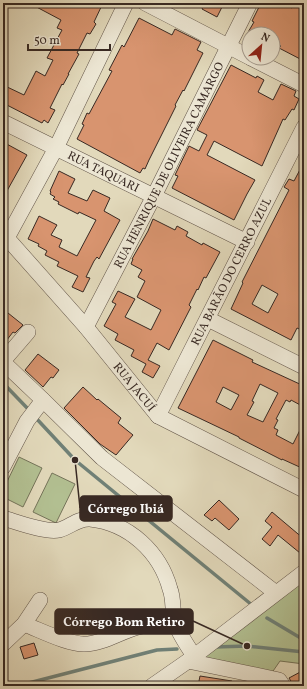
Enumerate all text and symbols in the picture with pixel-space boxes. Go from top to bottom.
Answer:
scale bar [28,26,110,52]
north arrow [241,26,281,66]
text: N [258,30,272,47]
text: 50 m [34,33,60,49]
street label: RUA HENRIQUE DE OLIVEIRA CAMARGO [111,59,229,271]
street label: RUA TAQUARI [64,148,142,197]
street label: RUA BARÃO DO CERRO AZUL [188,195,276,348]
street label: RUA JACUÍ [109,359,159,415]
callout: Córrego Ibiá [80,496,172,521]
text: Córrego Ibiá [88,501,164,519]
callout: Córrego Bom Retiro [55,609,193,634]
text: Córrego Bom Retiro [63,614,185,632]

